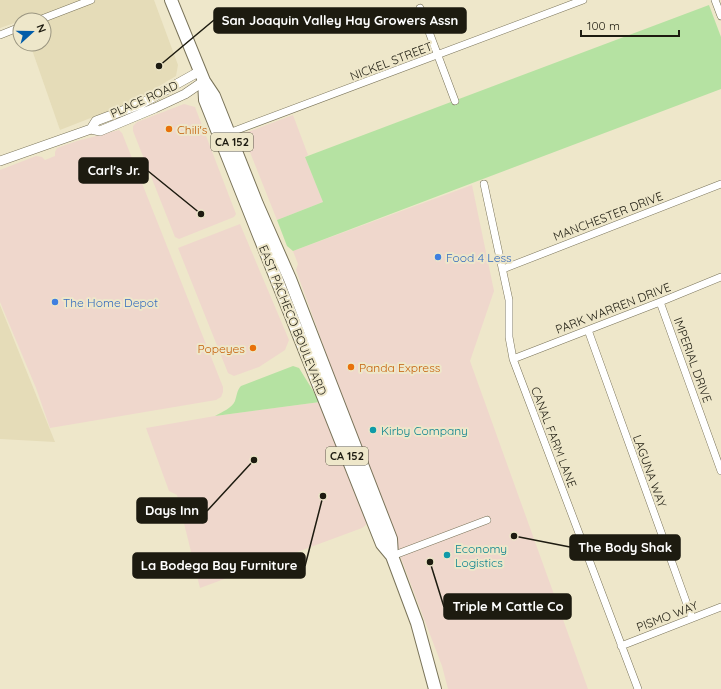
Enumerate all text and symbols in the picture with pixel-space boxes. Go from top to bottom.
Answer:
callout: San Joaquin Valley Hay Growers Assn [214,8,466,33]
north arrow [12,12,52,52]
text: San Joaquin Valley Hay Growers Assn [222,12,458,28]
scale bar [581,12,679,38]
text: 100 m [587,18,620,33]
text: N [33,22,49,35]
street label: NICKEL STREET [348,38,434,84]
street label: PLACE ROAD [108,77,181,121]
place label: Chili's [177,122,208,137]
marker: Chili's [164,124,174,134]
road number: CA 152 [211,133,253,151]
callout: Carl's Jr. [79,158,148,183]
text: Carl's Jr. [88,162,140,178]
street label: MANCHESTER DRIVE [551,188,665,244]
street label: EAST PACHECO BOULEVARD [256,243,330,398]
place label: Food 4 Less [446,250,512,265]
marker: Food 4 Less [433,252,443,262]
street label: PARK WARREN DRIVE [553,279,673,337]
place label: The Home Depot [63,295,158,310]
marker: The Home Depot [50,297,60,307]
street label: IMPERIAL DRIVE [671,315,715,405]
place label: Popeyes [198,341,245,356]
marker: Popeyes [248,343,258,353]
place label: Panda Express [359,360,441,375]
marker: Panda Express [346,362,356,372]
street label: CANAL FARM LANE [528,384,580,490]
place label: Kirby Company [381,423,468,438]
marker: Kirby Company [368,425,378,435]
street label: LAGUNA WAY [630,433,670,510]
road number: CA 152 [326,447,368,465]
callout: Days Inn [137,498,207,523]
text: Days Inn [145,502,199,518]
callout: The Body Shak [570,535,680,560]
text: The Body Shak [578,539,672,555]
place label: Economy Logistics [455,541,507,570]
marker: Economy Logistics [442,550,452,560]
callout: La Bodega Bay Furniture [133,553,305,578]
text: La Bodega Bay Furniture [141,557,298,573]
callout: Triple M Cattle Co [444,594,571,619]
street label: PISMO WAY [634,597,700,635]
text: Triple M Cattle Co [452,598,564,614]

